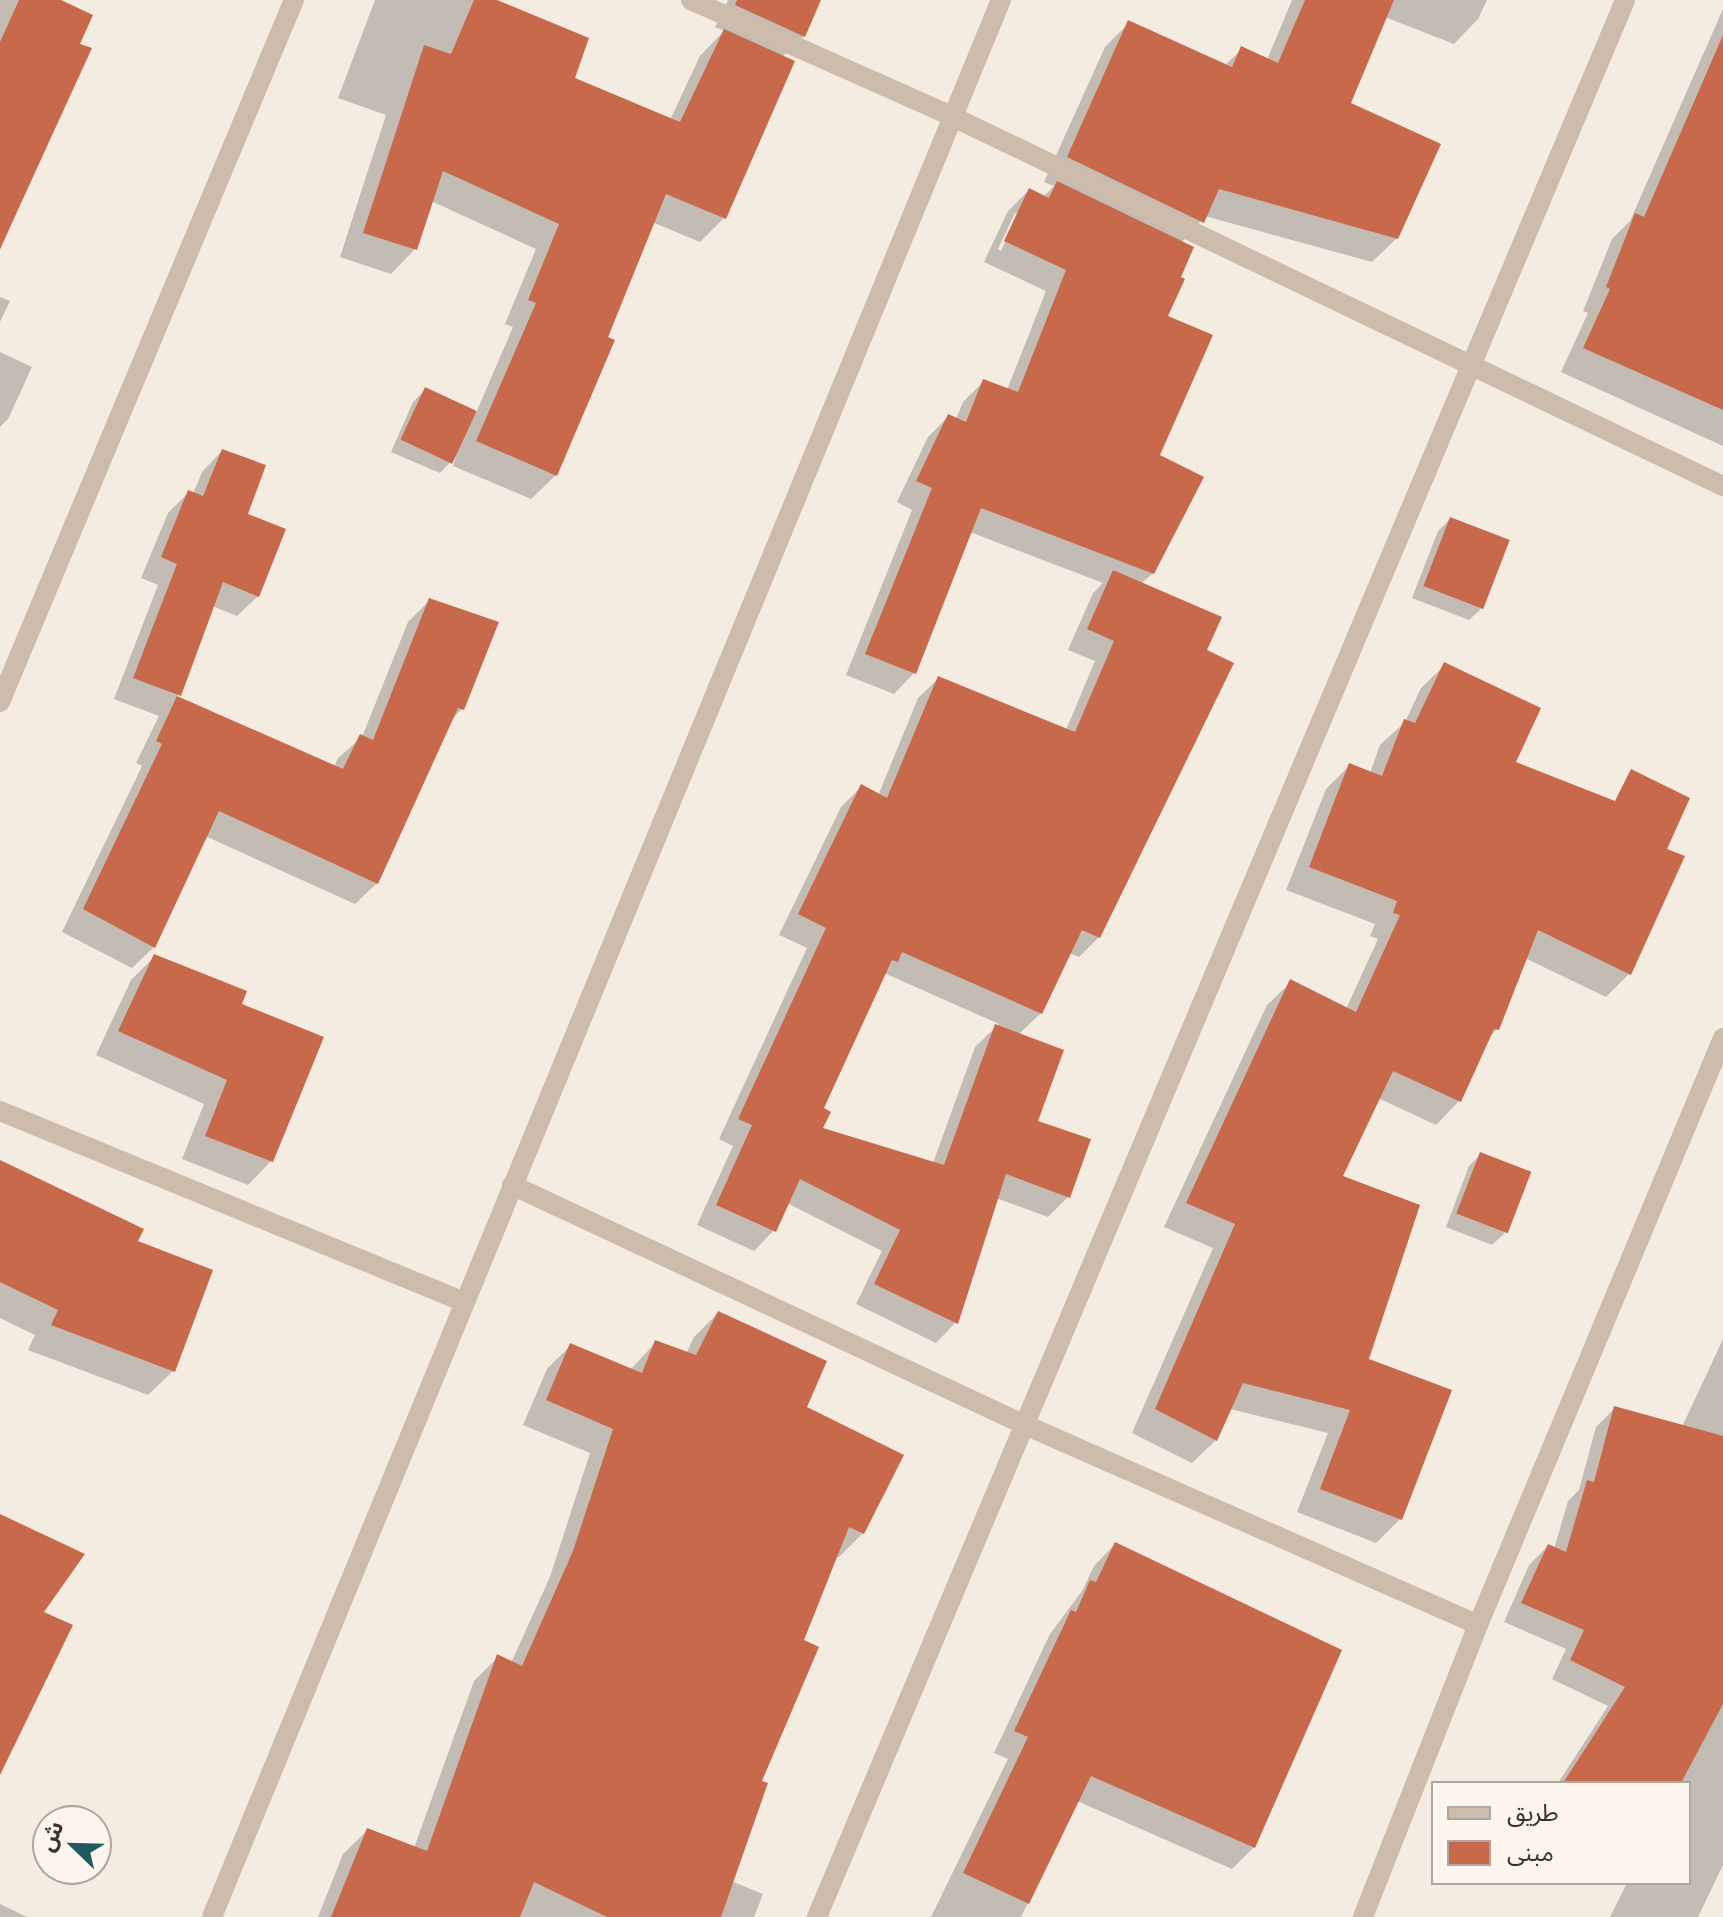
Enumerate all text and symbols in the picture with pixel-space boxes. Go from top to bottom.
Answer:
legend [1431,1781,1691,1885]
text: طريق [1507,1799,1559,1826]
north arrow [32,1805,112,1885]
text: ش [34,1817,69,1855]
text: مبنى [1507,1839,1554,1866]

